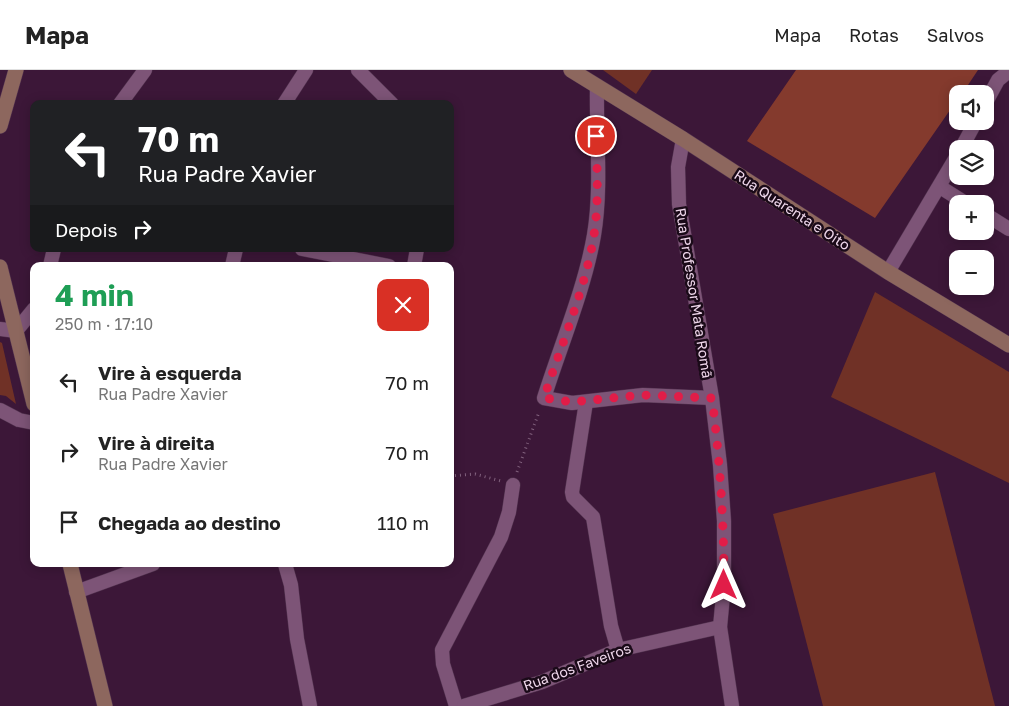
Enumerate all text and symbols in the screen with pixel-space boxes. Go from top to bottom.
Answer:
text: Mapa [25,20,89,49]
text: Mapa [774,24,821,46]
text: Rotas [849,24,899,46]
text: Salvos [927,24,984,46]
map controls [949,85,994,295]
button: sound [949,85,994,130]
pin [575,115,617,157]
text: 70 m [138,118,219,160]
icon: left [55,120,120,185]
icon: arrive [582,122,610,150]
button: layers [949,140,994,185]
text: Rua Padre Xavier [138,160,316,187]
street label: Rua Quarenta e Oito [731,166,853,253]
button: + [949,195,994,240]
street label: Rua Professor Mata Romã [673,207,716,379]
icon: right [128,215,156,243]
text: Depois [55,218,118,241]
button: − [949,250,994,295]
text: 4 min [55,277,134,313]
button: close [377,279,429,331]
text: 250 m · 17:10 [55,314,153,334]
text: Vire à esquerda [98,361,241,384]
icon: left [55,368,83,396]
text: 70 m [386,371,429,394]
text: Rua Padre Xavier [98,384,228,404]
text: Vire à direita [98,431,215,454]
icon: right [55,438,83,466]
text: 70 m [386,441,429,464]
text: Rua Padre Xavier [98,454,228,474]
icon: arrive [55,508,83,536]
text: Chegada ao destino [98,511,281,534]
text: 110 m [377,511,429,534]
position arrow [697,558,749,610]
street label: Rua dos Faveiros [521,639,633,694]

